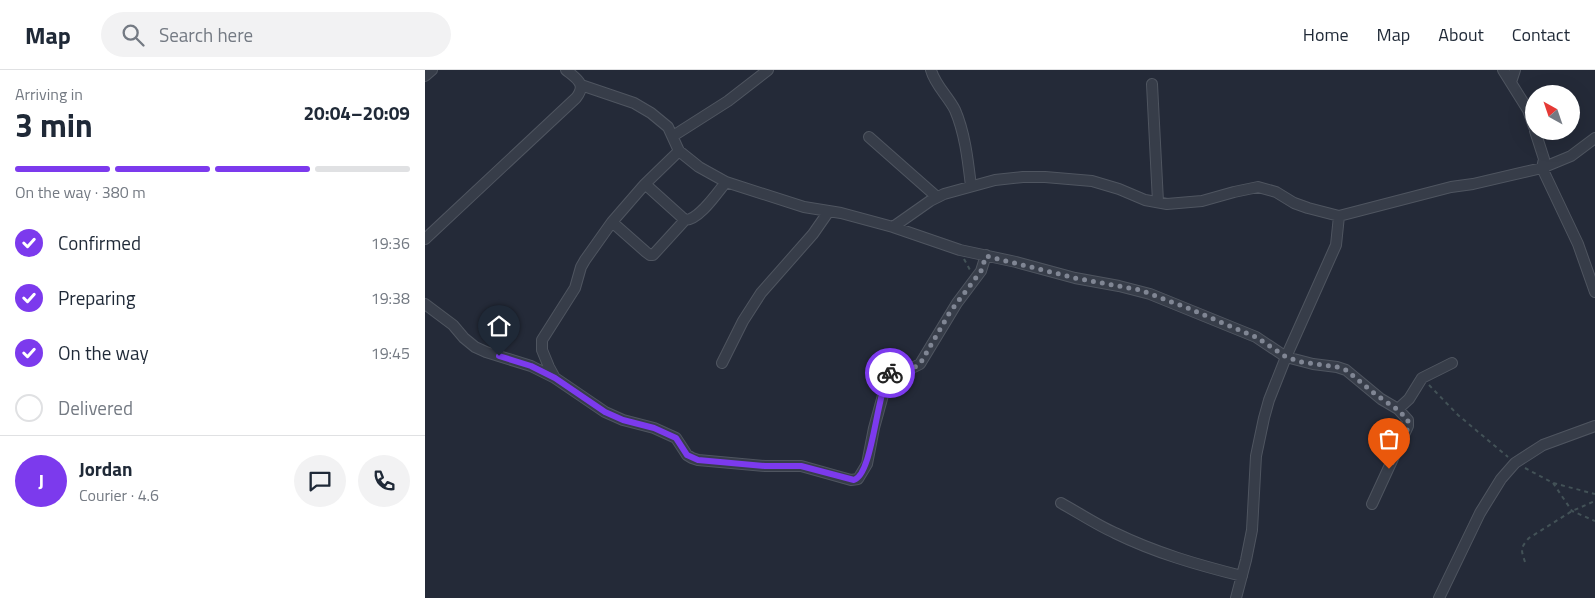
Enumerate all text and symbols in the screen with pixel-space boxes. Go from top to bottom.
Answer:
search box [101,12,451,57]
text: Map [25,17,71,53]
text: Search here [159,20,253,49]
icon: search [119,21,147,49]
text: Home [1303,21,1349,48]
text: Map [1377,21,1410,48]
text: About [1438,21,1484,48]
text: Contact [1512,21,1570,48]
text: Arriving in [15,82,83,106]
north arrow [1525,85,1580,140]
map controls [1525,85,1580,140]
text: 20:04–20:09 [303,98,410,127]
text: 3 min [15,101,93,149]
text: On the way · 380 m [15,180,146,204]
text: Confirmed [58,228,141,257]
icon: check [15,229,43,257]
text: 19:36 [371,231,410,255]
text: Preparing [58,283,135,312]
icon: check [15,284,43,312]
text: 19:38 [371,286,410,310]
pin [478,305,520,356]
icon: home [485,312,513,340]
text: On the way [58,338,149,367]
icon: check [15,339,43,367]
text: 19:45 [371,341,410,365]
courier [865,348,915,398]
icon: bike [876,359,904,387]
text: Delivered [58,393,133,422]
pin [1368,418,1410,469]
icon: bag [1375,425,1403,453]
text: Jordan [79,454,132,483]
button: chat [294,455,346,507]
button: phone [358,455,410,507]
text: J [38,466,44,495]
text: Courier · 4.6 [79,483,159,507]

